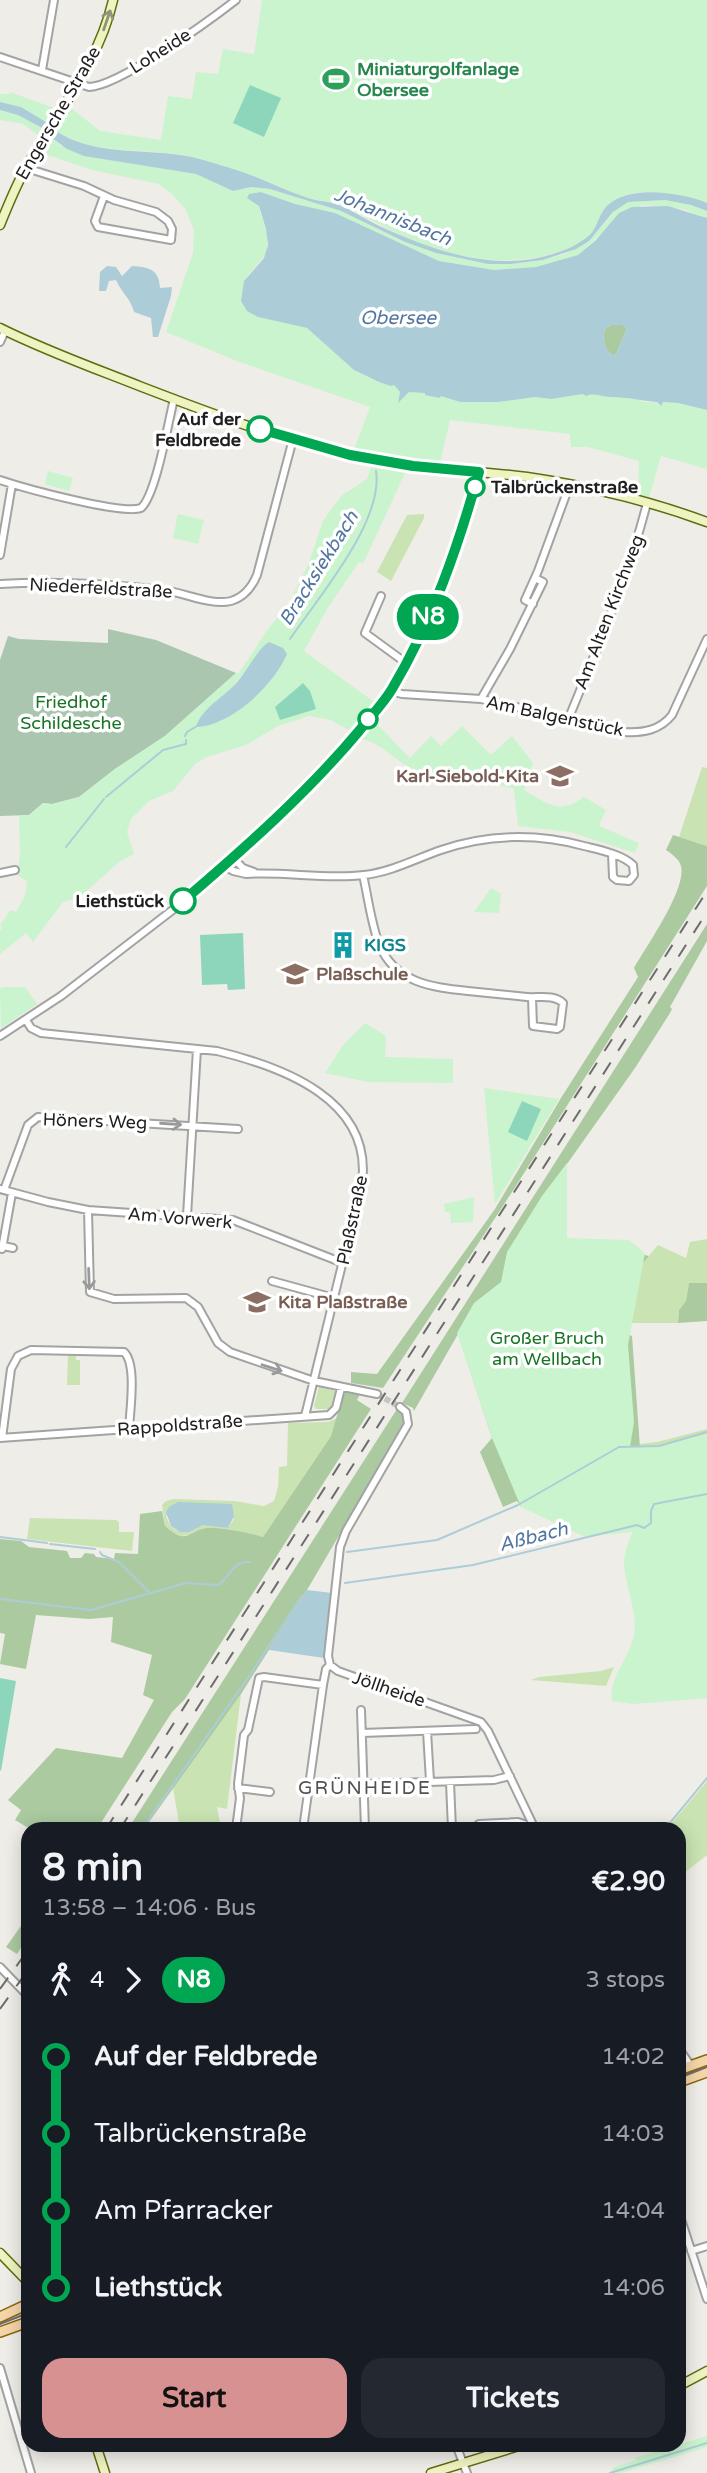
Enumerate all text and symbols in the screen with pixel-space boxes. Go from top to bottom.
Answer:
one-way arrow [102,10,115,32]
street label: Loheide [125,24,195,78]
street label: Engersche Straße [11,42,105,184]
place label: Miniaturgolfanlage Obersee [357,58,519,101]
sports icon: Miniaturgolfanlage Obersee [321,64,351,94]
water label: Johannisbach [331,183,455,251]
water label: Obersee [360,307,437,329]
place label: Auf der Feldbrede [155,408,242,451]
marker: Auf der Feldbrede [247,416,273,442]
place label: Talbrückenstraße [490,476,638,498]
marker: Talbrückenstraße [465,477,485,497]
water label: Bracksiekbach [275,507,363,630]
street label: Am Alten Kirchweg [569,531,649,693]
street label: Niederfeldstraße [29,573,173,603]
line badge: N8 [396,594,460,640]
text: N8 [411,602,445,631]
park label: Friedhof Schildesche [20,691,122,734]
street label: Am Balgenstück [484,691,626,741]
unlabelled marker [358,709,378,729]
school or university icon: Karl-Siebold-Kita [545,761,575,791]
place label: Karl-Siebold-Kita [396,765,539,787]
marker: Liethstück [170,888,196,914]
place label: Liethstück [75,890,164,912]
building icon: KIGS [328,930,358,960]
place label: KIGS [364,934,406,956]
school or university icon: Plaßschule [280,959,310,989]
place label: Plaßschule [316,963,408,985]
street label: Höners Weg [42,1108,148,1134]
one-way arrow [159,1118,182,1131]
street label: Plaßstraße [332,1173,372,1267]
street label: Am Vorwerk [127,1202,233,1234]
one-way arrow [82,1267,95,1290]
school or university icon: Kita Plaßstraße [242,1287,272,1317]
place label: Kita Plaßstraße [278,1291,407,1313]
park label: Großer Bruch am Wellbach [490,1327,604,1370]
one-way arrow [260,1362,282,1375]
street label: Rappoldstraße [116,1410,244,1440]
water label: Aßbach [497,1518,570,1556]
street label: Jöllheide [350,1666,428,1712]
district label: GRÜNHEIDE [298,1777,432,1799]
text: 8 min [42,1845,143,1891]
text: €2.90 [592,1866,665,1897]
text: 13:58 – 14:06 · Bus [42,1894,256,1922]
icon: walk [42,1961,80,1999]
icon: forward [114,1961,152,1999]
text: N8 [176,1965,211,1994]
text: 4 [90,1966,104,1994]
text: 3 stops [585,1966,665,1994]
text: Auf der Feldbrede [94,2041,318,2072]
text: 14:02 [601,2043,665,2071]
text: Talbrückenstraße [94,2118,307,2149]
text: 14:03 [601,2120,665,2148]
text: Am Pfarracker [94,2195,272,2226]
text: 14:04 [601,2197,665,2225]
text: Liethstück [94,2272,222,2303]
text: 14:06 [601,2274,665,2302]
button: Start [42,2358,347,2438]
button: Tickets [361,2358,665,2438]

